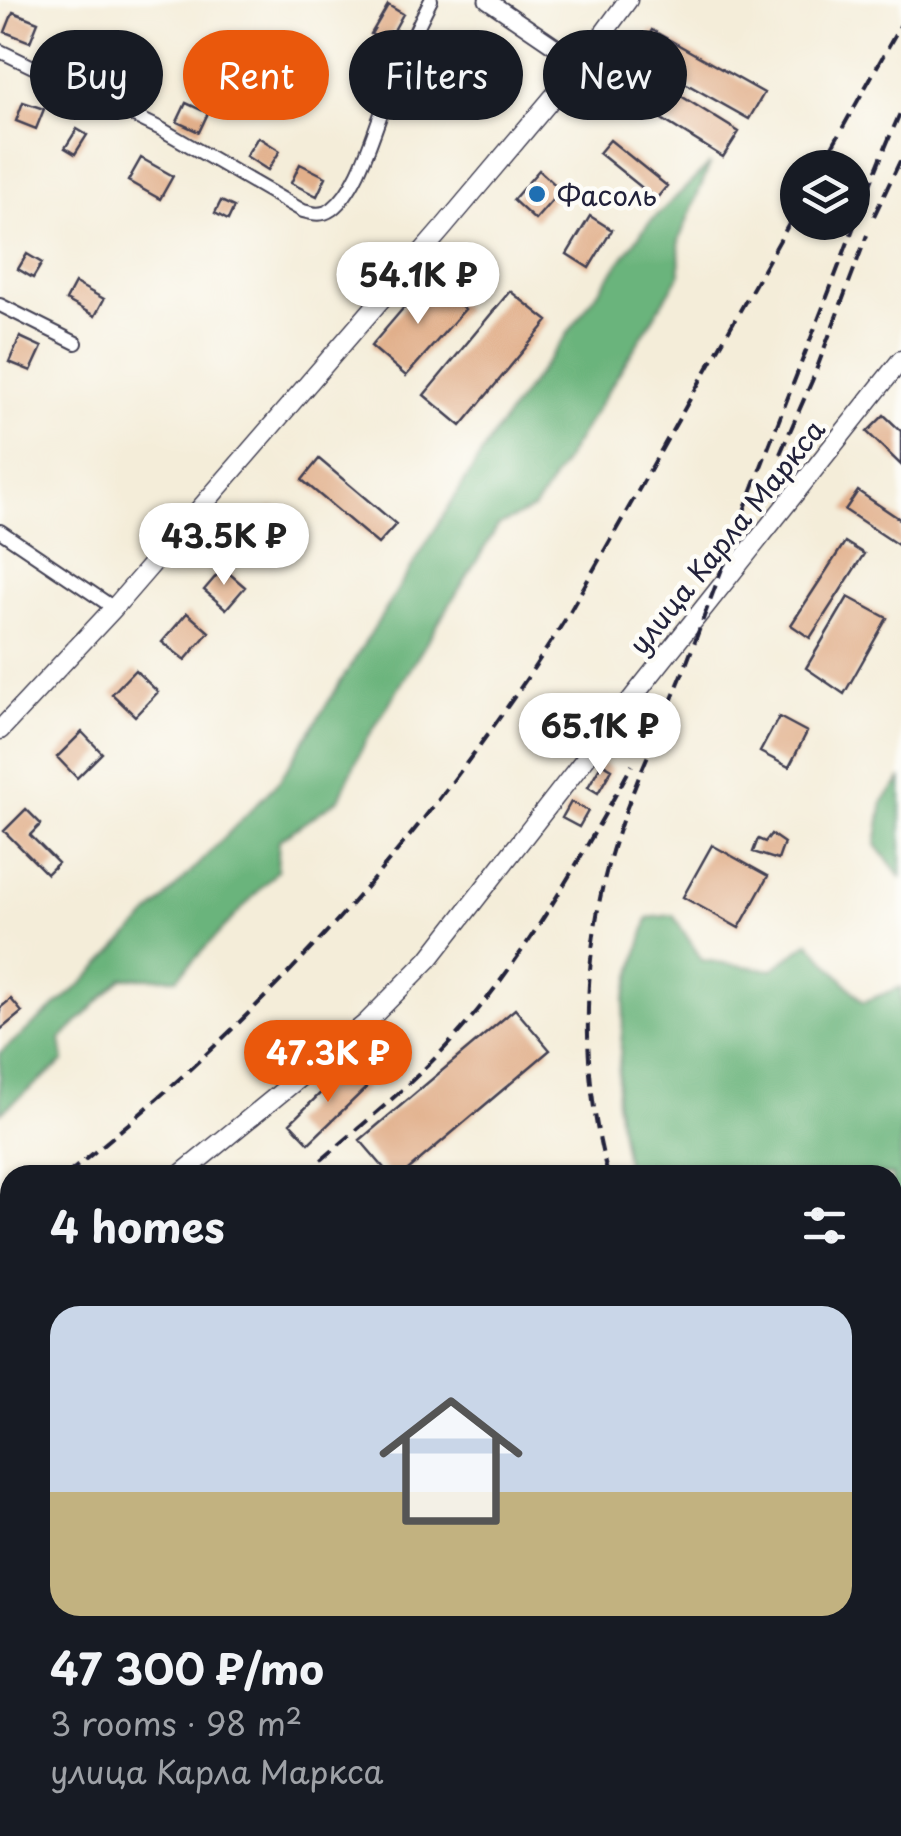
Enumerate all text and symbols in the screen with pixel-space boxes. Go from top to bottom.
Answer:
chip: Buy [30,30,163,120]
chip: Rent [183,30,329,120]
chip: Filters [349,30,523,120]
chip: New [543,30,687,120]
map controls [780,150,870,240]
button: layers [780,150,870,240]
place label: Фасоль [557,173,657,216]
marker: Фасоль [526,183,548,205]
pin: 54.1K ₽ [326,242,510,327]
text: 54.1K ₽ [358,250,478,298]
street label: улица Карла Маркса [617,409,835,663]
pin: 43.5K ₽ [132,503,316,588]
text: 43.5K ₽ [161,511,287,559]
pin: 65.1K ₽ [508,693,692,778]
text: 65.1K ₽ [541,701,659,749]
pin: 47.3K ₽ [236,1020,420,1105]
text: 47.3K ₽ [266,1028,390,1076]
text: 4 homes [50,1194,225,1257]
icon: filters [797,1198,852,1253]
icon: home [361,1371,541,1551]
text: 47 300 ₽/mo [50,1636,324,1699]
text: 3 rooms · 98 m² [50,1699,302,1747]
text: улица Карла Маркса [50,1747,384,1795]

